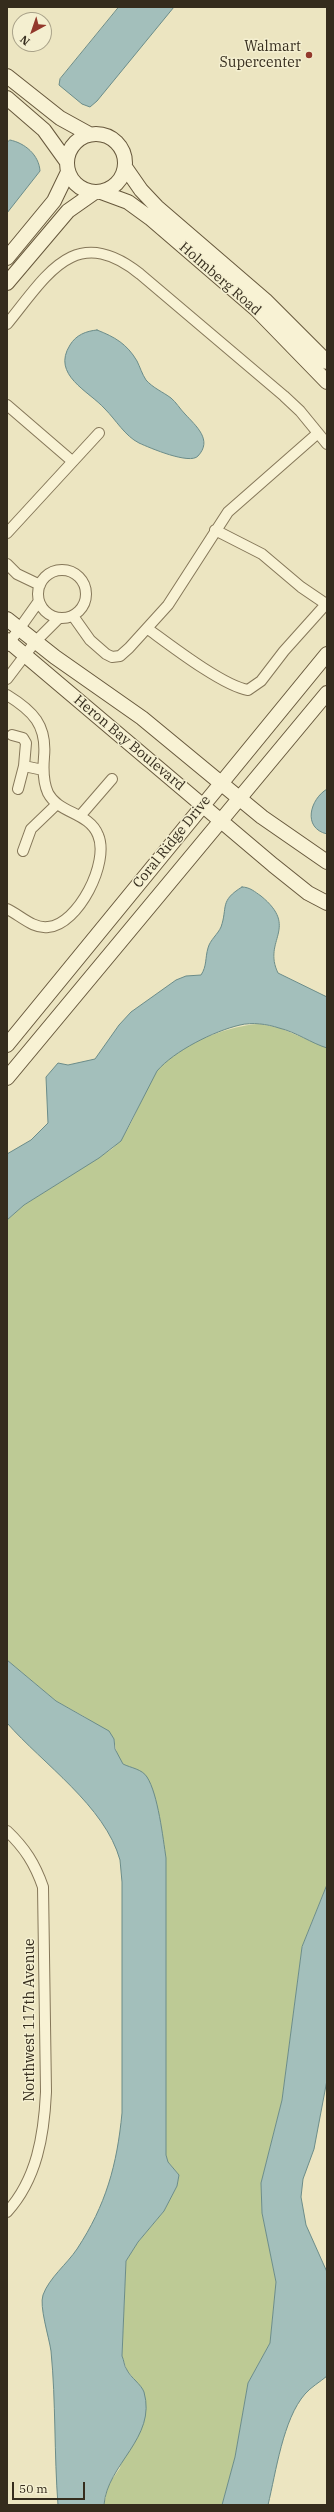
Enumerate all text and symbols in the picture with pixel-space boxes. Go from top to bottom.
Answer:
north arrow [12,12,52,52]
text: N [17,32,33,49]
place label: Walmart Supercenter [219,39,301,72]
marker: Walmart Supercenter [304,50,314,60]
street label: Holmberg Road [176,239,264,319]
street label: Heron Bay Boulevard [70,692,188,794]
street label: Coral Ridge Drive [130,792,214,892]
street label: Northwest 117th Avenue [22,1938,38,2102]
scale bar [14,2474,87,2500]
text: 50 m [19,2481,48,2496]

